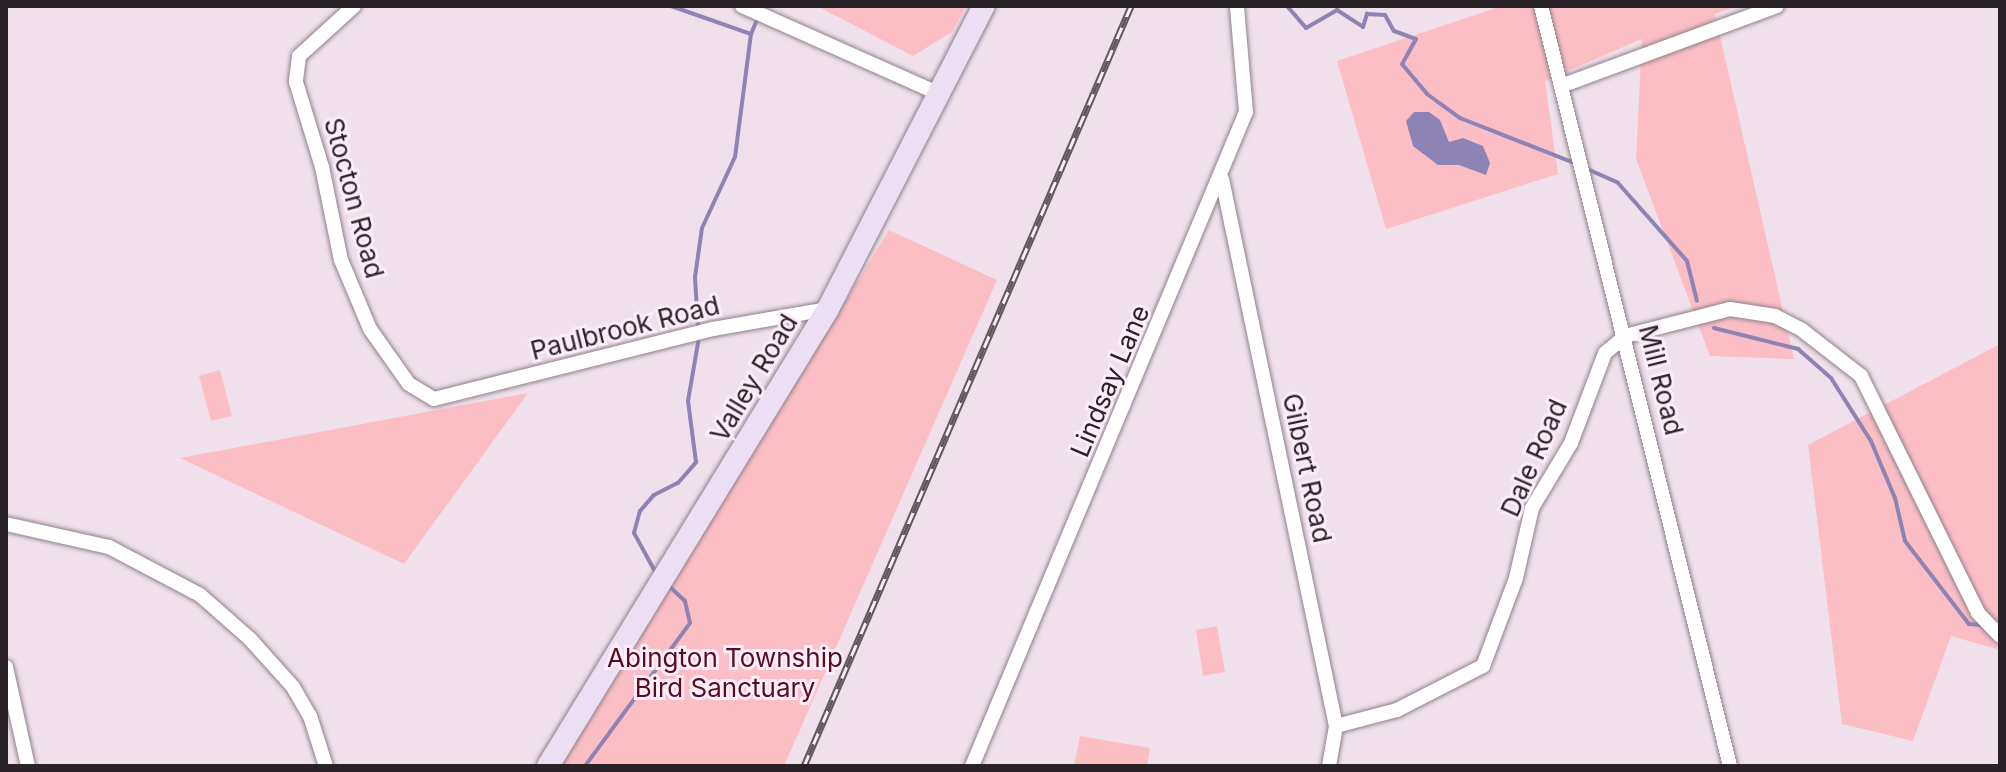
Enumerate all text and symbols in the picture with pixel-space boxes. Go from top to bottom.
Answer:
street label: Stocton Road [318,114,390,282]
street label: Paulbrook Road [527,289,723,367]
street label: Lindsay Lane [1064,300,1156,462]
street label: Valley Road [704,309,804,447]
street label: Mill Road [1632,322,1690,438]
street label: Gilbert Road [1276,391,1338,545]
street label: Dale Road [1494,395,1574,521]
park label: Abington Township Bird Sanctuary [607,642,843,704]

